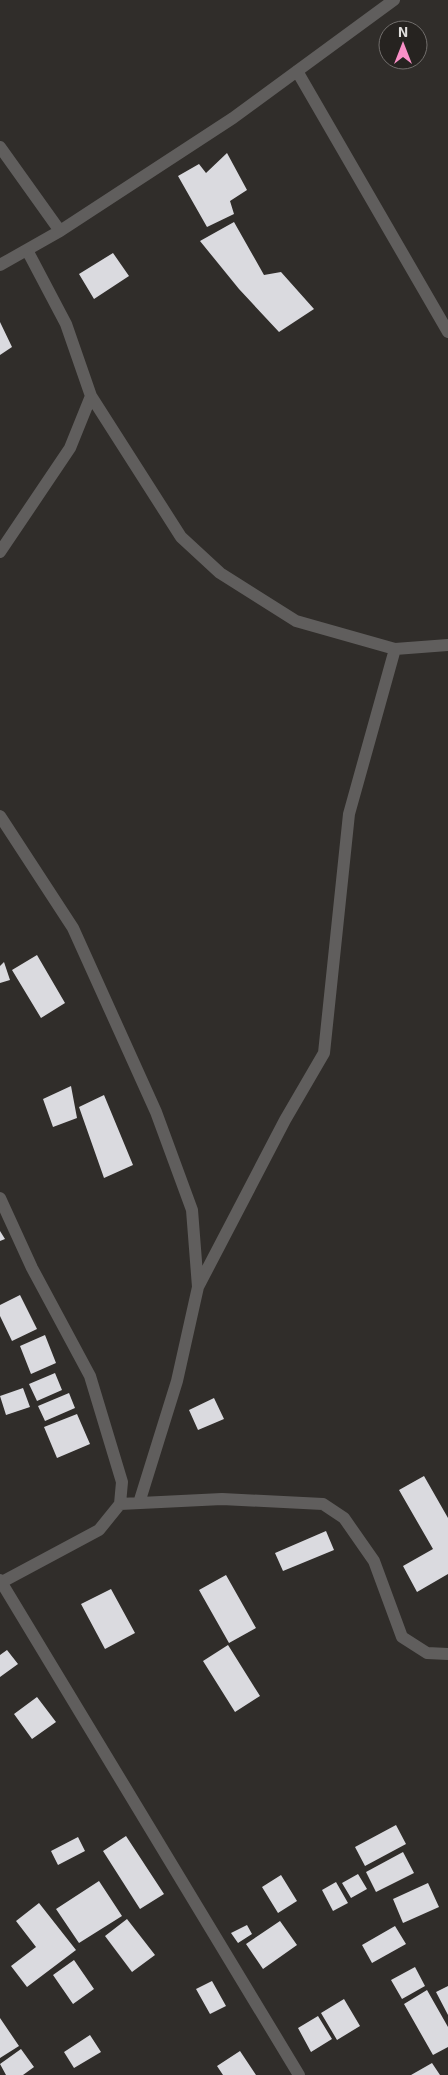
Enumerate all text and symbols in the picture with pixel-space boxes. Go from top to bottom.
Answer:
north arrow [378,20,428,70]
text: N [398,23,408,40]

